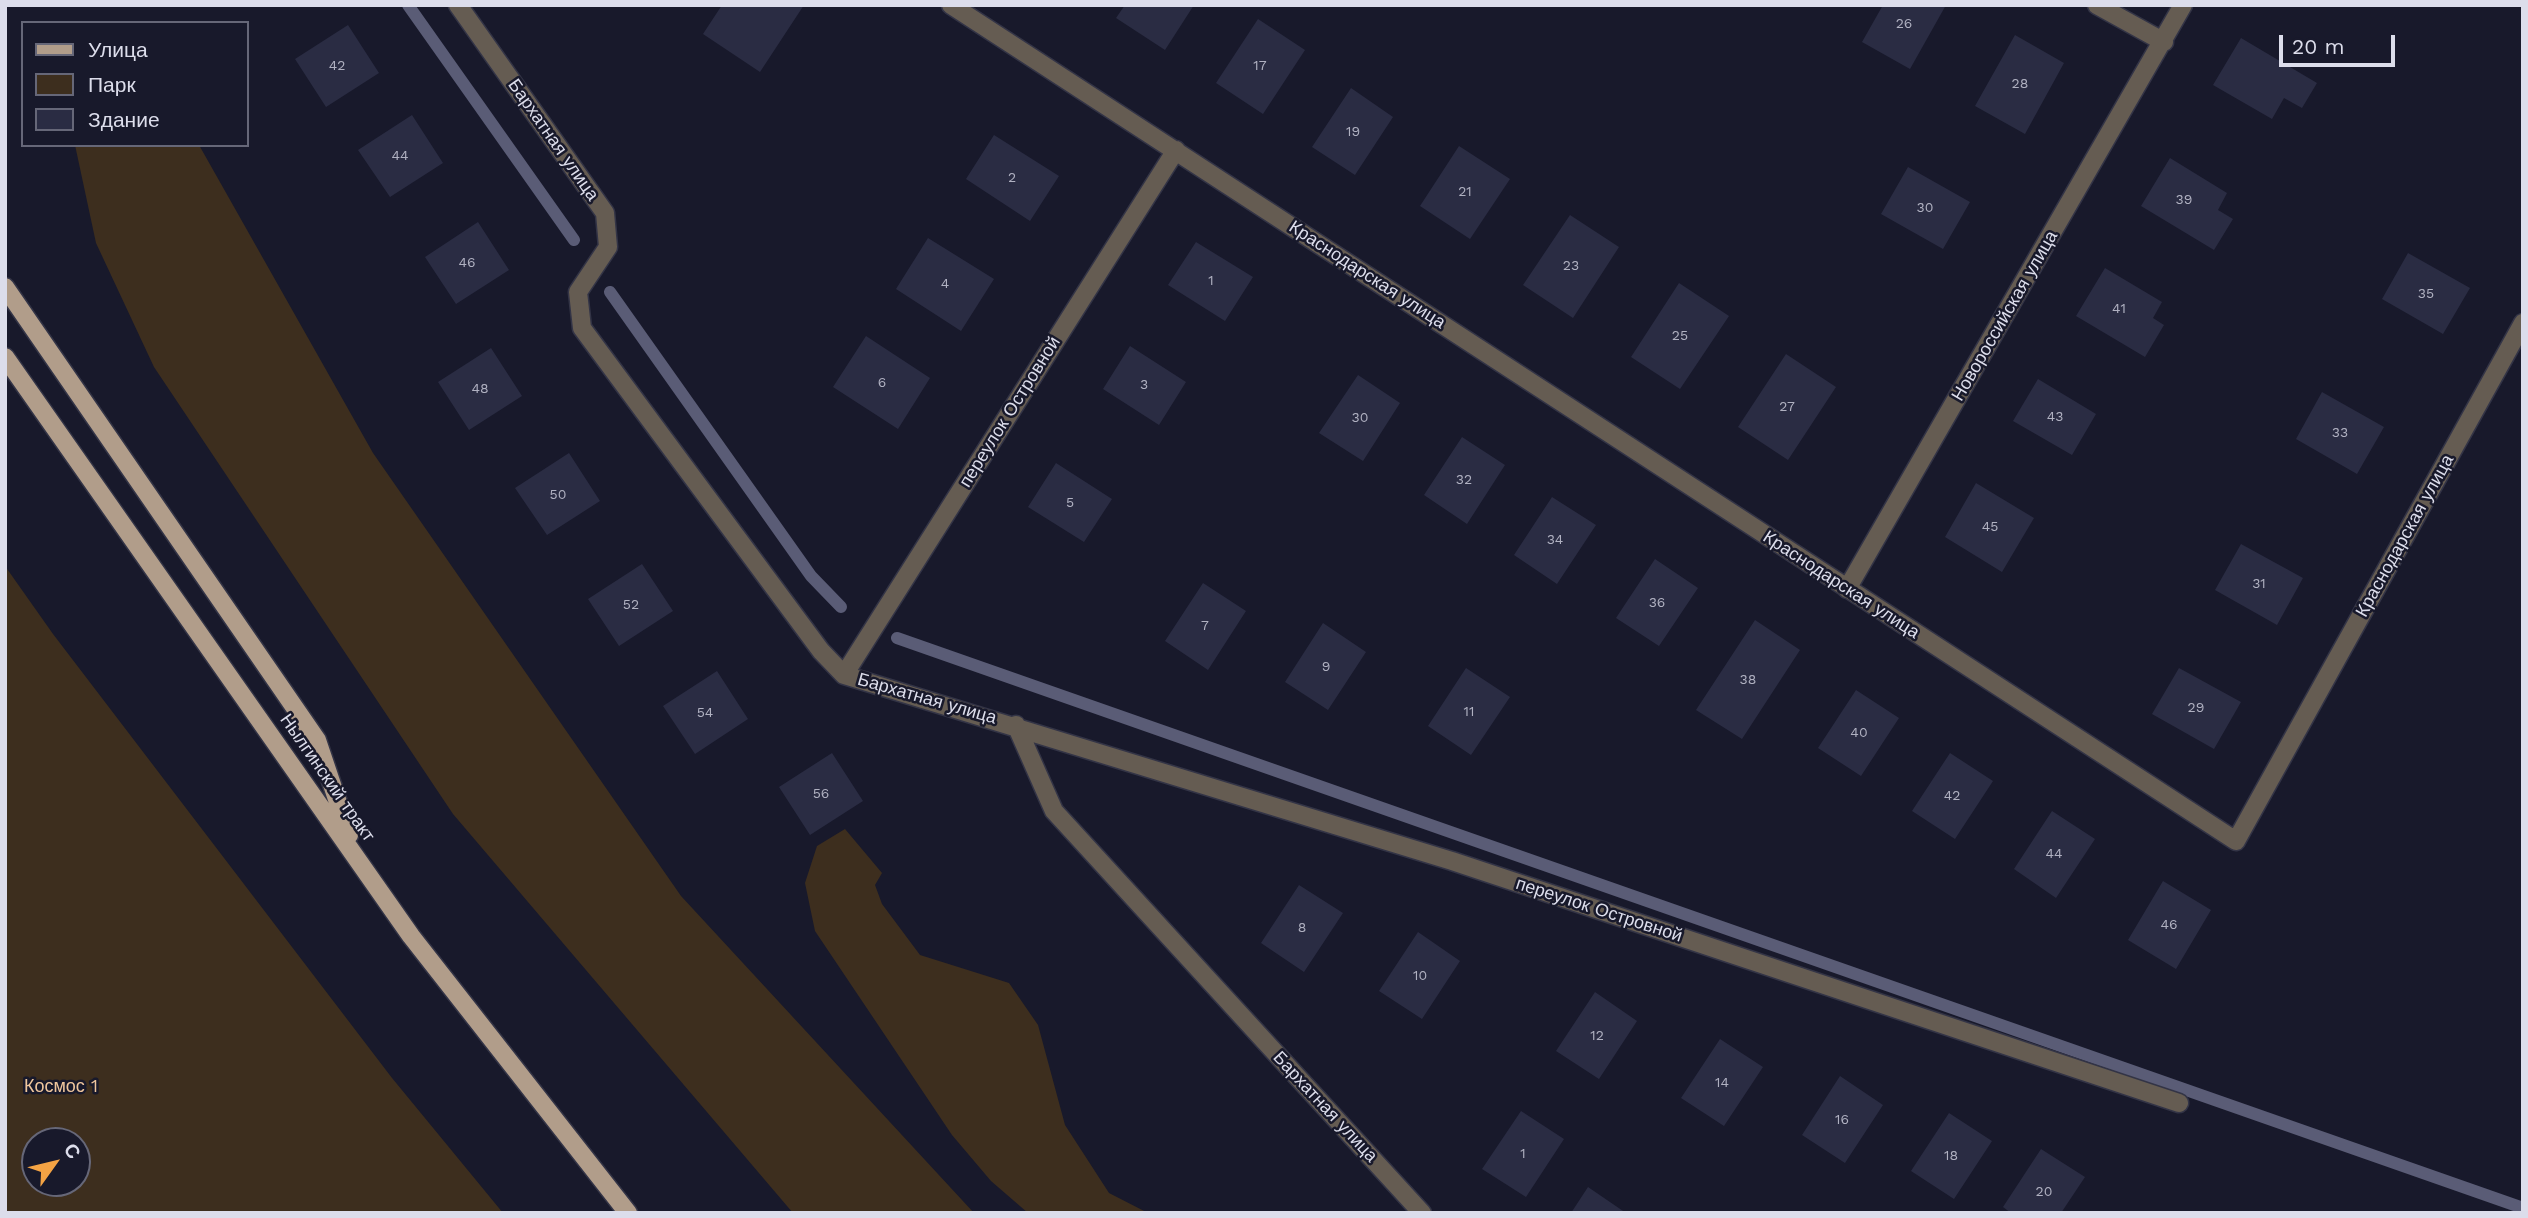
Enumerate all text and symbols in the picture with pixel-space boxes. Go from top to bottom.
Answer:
house number: 26 [1896,16,1912,32]
legend [21,21,248,147]
scale bar [2283,21,2398,65]
text: 20 m [2292,34,2344,59]
text: Улица [88,37,148,62]
house number: 42 [329,58,345,74]
house number: 17 [1253,58,1267,74]
text: Парк [88,72,136,97]
street label: Бархатная улица [503,75,603,205]
house number: 28 [2012,76,2028,92]
text: Здание [88,107,160,132]
house number: 19 [1346,124,1360,140]
house number: 44 [391,148,409,164]
house number: 2 [1008,170,1016,186]
house number: 21 [1458,184,1472,200]
house number: 39 [2176,192,2192,208]
house number: 30 [1917,200,1933,216]
street label: Краснодарская улица [1285,216,1449,334]
street label: Новороссийская улица [1947,227,2063,405]
house number: 46 [458,255,476,271]
house number: 23 [1563,258,1579,274]
house number: 1 [1208,273,1214,289]
house number: 4 [941,276,949,292]
house number: 35 [2418,286,2434,302]
house number: 41 [2112,301,2126,317]
house number: 25 [1672,328,1688,344]
street label: переулок Островной [955,333,1065,491]
house number: 6 [878,375,886,391]
house number: 3 [1140,377,1148,393]
house number: 48 [471,381,489,397]
house number: 27 [1779,399,1795,415]
house number: 43 [2047,409,2063,425]
house number: 30 [1352,410,1368,426]
house number: 33 [2332,425,2348,441]
street label: Краснодарская улица [2351,451,2459,621]
house number: 32 [1456,472,1472,488]
house number: 50 [550,487,566,503]
house number: 5 [1066,495,1074,511]
house number: 45 [1982,519,1998,535]
street label: Краснодарская улица [1759,526,1923,644]
house number: 34 [1547,532,1563,548]
house number: 31 [2252,576,2266,592]
house number: 36 [1649,595,1665,611]
house number: 52 [623,597,639,613]
house number: 7 [1201,618,1209,634]
house number: 9 [1322,659,1330,675]
street label: Бархатная улица [855,669,999,729]
house number: 38 [1740,672,1756,688]
house number: 29 [2188,700,2204,716]
house number: 11 [1464,704,1474,720]
house number: 54 [697,705,713,721]
street label: Нылгинский тракт [275,710,379,846]
house number: 40 [1850,725,1868,741]
house number: 56 [813,786,829,802]
house number: 42 [1944,788,1960,804]
house number: 44 [2045,846,2063,862]
street label: переулок Островной [1513,873,1685,947]
house number: 46 [2160,917,2178,933]
house number: 8 [1298,920,1306,936]
house number: 10 [1413,968,1427,984]
house number: 12 [1590,1028,1604,1044]
street label: Бархатная улица [1268,1047,1382,1167]
house number: 14 [1715,1075,1729,1091]
park label: Космос 1 [24,1076,98,1098]
house number: 16 [1835,1112,1849,1128]
north arrow [21,1127,91,1197]
text: С [59,1139,86,1163]
house number: 1 [1520,1146,1526,1162]
house number: 18 [1944,1148,1958,1164]
house number: 20 [2036,1184,2052,1200]

